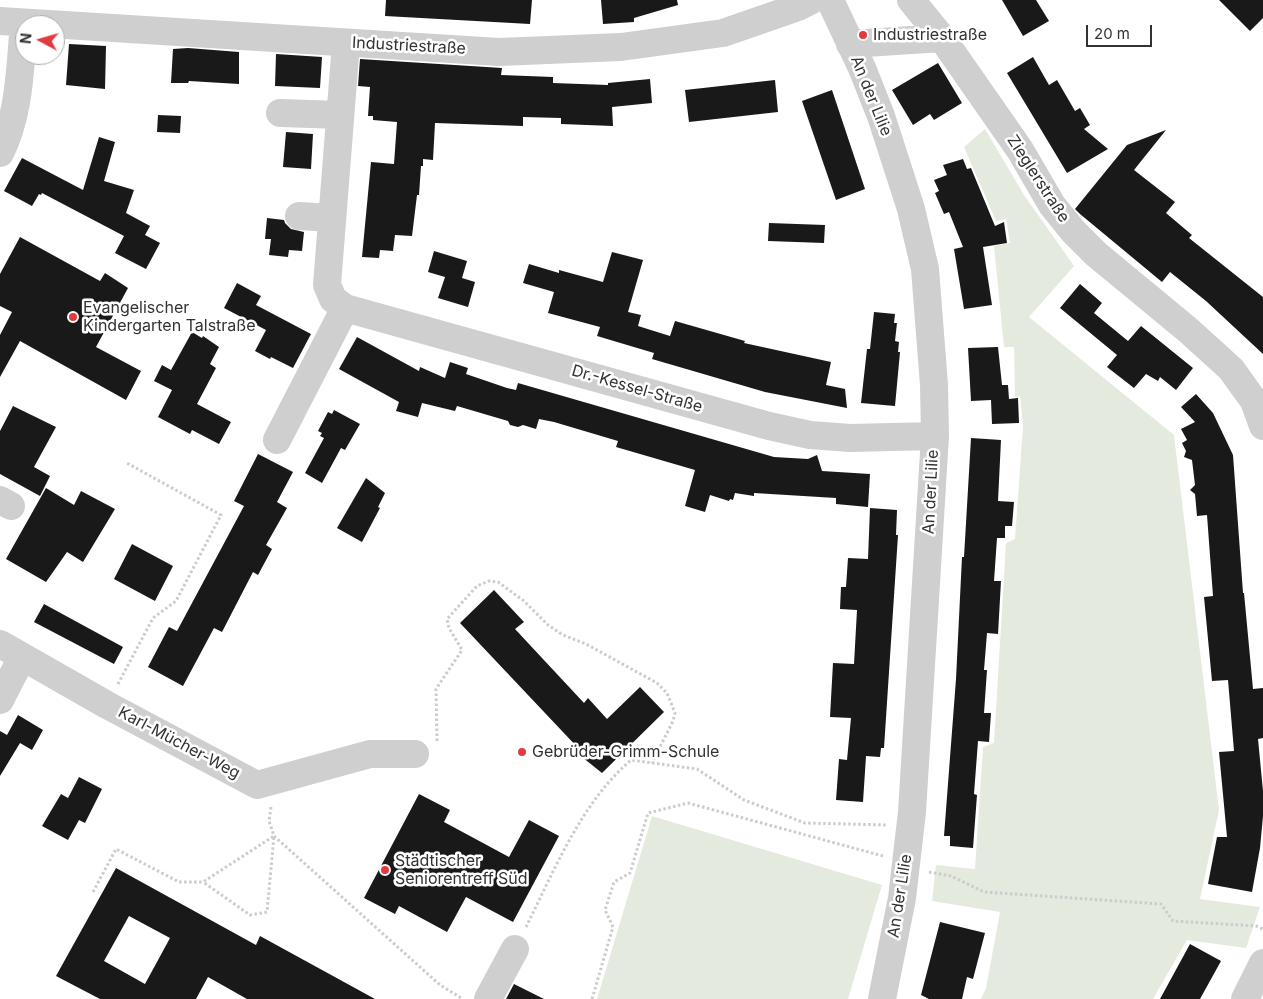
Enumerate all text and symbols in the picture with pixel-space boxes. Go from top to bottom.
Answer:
north arrow [15,15,65,65]
scale bar [1088,15,1154,47]
text: 20 m [1094,24,1130,43]
place label: Industriestraße [873,25,987,45]
marker: Industriestraße [857,29,869,41]
text: N [17,32,35,45]
street label: Industriestraße [352,33,466,59]
street label: An der Lilie [846,53,896,139]
street label: Zieglerstraße [1003,132,1073,226]
place label: Evangelischer Kindergarten Talstraße [83,298,256,336]
marker: Evangelischer Kindergarten Talstraße [67,311,79,323]
street label: Dr.-Kessel-Straße [569,361,705,417]
street label: An der Lilie [919,449,943,535]
street label: Karl-Mücher-Weg [115,703,243,783]
place label: Gebrüder-Grimm-Schule [532,742,719,762]
marker: Gebrüder-Grimm-Schule [516,746,528,758]
place label: Städtischer Seniorentreff Süd [395,851,528,889]
street label: An der Lilie [884,853,916,939]
marker: Städtischer Seniorentreff Süd [379,864,391,876]

